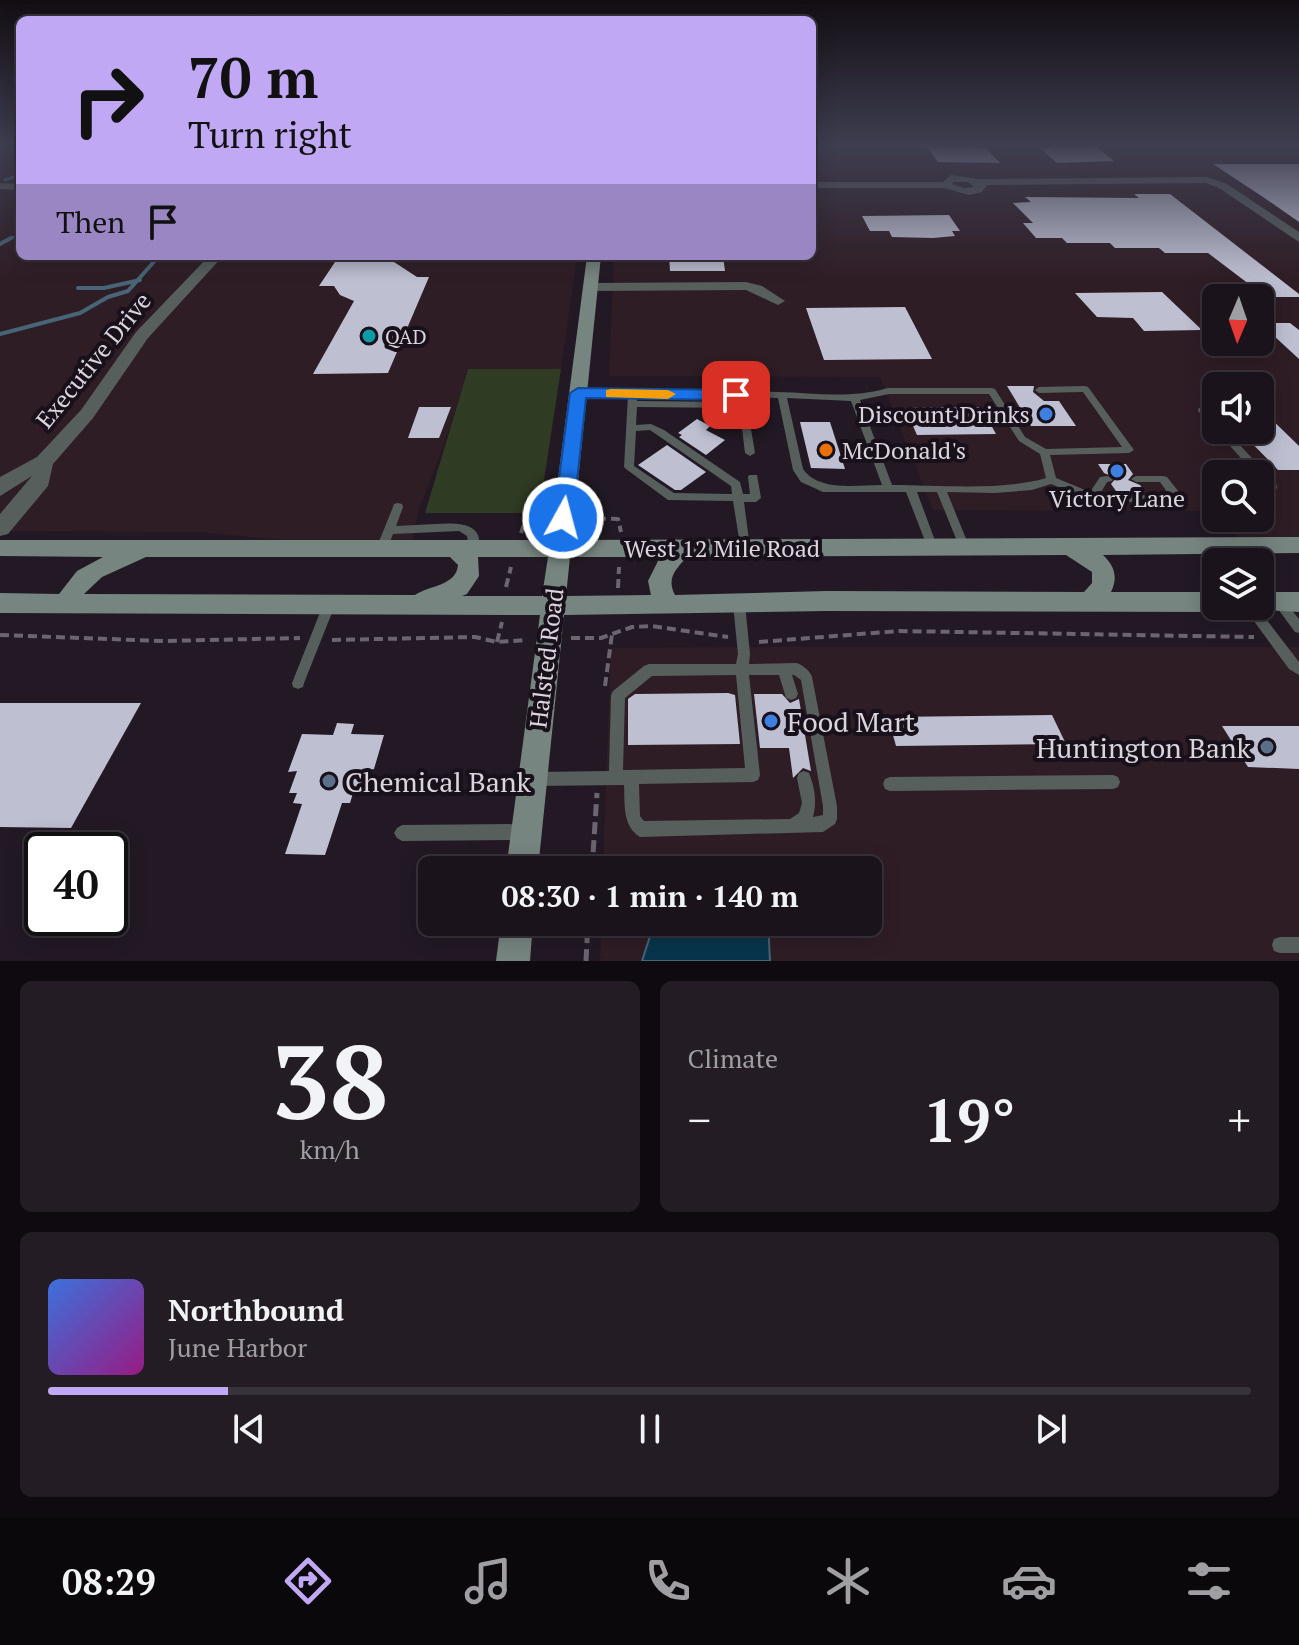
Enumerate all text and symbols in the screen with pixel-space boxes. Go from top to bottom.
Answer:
text: 70 m [188,40,318,114]
icon: right [56,48,160,152]
text: Turn right [188,111,352,158]
icon: arrive [141,200,185,244]
text: Then [56,202,125,242]
north arrow [1202,284,1274,356]
map controls [1202,284,1274,620]
street label: Executive Drive [28,285,158,435]
place label: QAD [385,323,427,350]
marker: QAD [360,327,378,345]
pin [702,361,770,429]
button: sound [1202,372,1274,444]
icon: arrive [714,373,758,417]
place label: Discount Drinks [858,398,1030,430]
marker: Discount Drinks [1037,405,1055,423]
place label: McDonald's [842,434,966,466]
marker: McDonald's [817,441,835,459]
button: search [1202,460,1274,532]
marker: Victory Lane [1108,462,1126,480]
position arrow [521,476,605,560]
place label: Victory Lane [1049,482,1185,514]
street label: West 12 Mile Road [624,532,820,564]
button: layers [1202,548,1274,620]
street label: Halsted Road [522,586,570,730]
place label: Food Mart [787,703,916,740]
marker: Food Mart [762,712,780,730]
place label: Huntington Bank [1036,729,1252,766]
marker: Huntington Bank [1258,738,1276,756]
place label: Chemical Bank [345,763,532,800]
marker: Chemical Bank [320,772,338,790]
speed limit sign: 40 [24,832,128,936]
text: 08:30 · 1 min · 140 m [502,876,798,916]
text: 38 [271,1011,389,1149]
text: Climate [688,1041,778,1075]
text: 19° [923,1080,1016,1159]
text: − [688,1090,711,1149]
text: + [1228,1090,1251,1149]
text: km/h [300,1132,360,1166]
text: Northbound [168,1290,344,1330]
text: June Harbor [168,1330,307,1364]
icon: previous [227,1407,271,1451]
icon: pause [628,1407,672,1451]
icon: next [1029,1407,1073,1451]
icon: directions [280,1553,336,1609]
icon: music [460,1553,516,1609]
icon: phone [640,1553,696,1609]
icon: climate [820,1553,876,1609]
icon: car [1001,1553,1057,1609]
icon: filters [1181,1553,1237,1609]
text: 08:29 [62,1558,156,1605]

